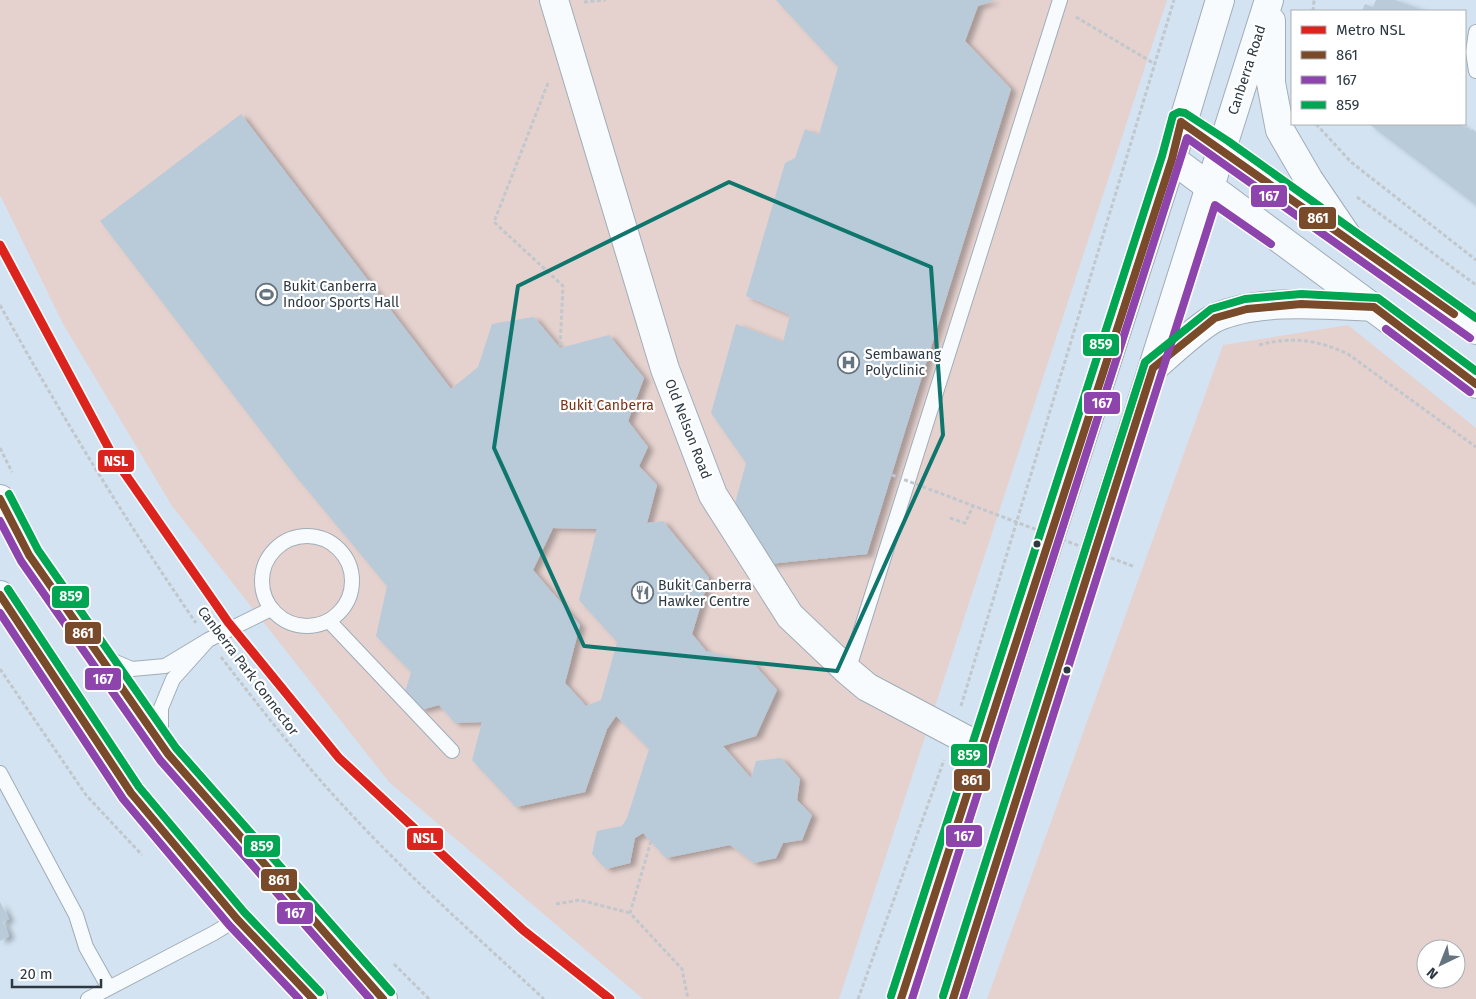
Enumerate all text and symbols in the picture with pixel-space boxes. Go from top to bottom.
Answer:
legend [1291,10,1466,125]
text: Metro NSL [1336,21,1406,39]
street label: Canberra Road [1224,23,1270,117]
text: 861 [1336,46,1358,64]
text: 167 [1336,71,1357,89]
text: 859 [1336,96,1360,114]
line badge: 167 [1250,184,1288,208]
text: 167 [1259,188,1280,205]
line badge: 861 [1298,206,1337,230]
text: 861 [1307,210,1329,227]
place label: Bukit Canberra Indoor Sports Hall [283,278,399,311]
sports icon: Bukit Canberra Indoor Sports Hall [255,282,279,306]
line badge: 859 [1082,333,1120,357]
text: 859 [1089,336,1113,353]
place label: Sembawang Polyclinic [865,346,942,379]
hospital icon: Sembawang Polyclinic [837,350,861,374]
street label: Old Nelson Road [661,376,715,482]
line badge: 167 [1083,391,1121,415]
text: 167 [1092,395,1113,412]
park label: Bukit Canberra [560,397,654,414]
line badge: NSL [97,449,135,473]
text: NSL [104,453,128,470]
unlabelled marker [1032,539,1042,549]
place label: Bukit Canberra Hawker Centre [658,577,752,610]
restaurant icon: Bukit Canberra Hawker Centre [630,581,654,605]
line badge: 859 [51,585,90,609]
text: 859 [59,588,83,605]
street label: Canberra Park Connector [194,603,302,739]
line badge: 861 [64,621,102,645]
text: 861 [72,625,94,642]
unlabelled marker [1062,665,1072,675]
line badge: 167 [84,667,122,691]
text: 167 [93,671,114,688]
line badge: 859 [950,743,988,767]
text: 859 [957,747,981,764]
line badge: 861 [953,768,991,792]
text: 861 [961,772,983,789]
line badge: 167 [945,824,983,848]
line badge: NSL [406,827,444,851]
text: 167 [954,828,975,845]
text: NSL [413,830,437,847]
line badge: 859 [243,834,281,858]
text: 859 [250,838,274,855]
line badge: 861 [260,868,298,892]
text: 861 [268,872,290,889]
line badge: 167 [276,901,314,925]
text: 167 [285,905,306,922]
north arrow [1416,939,1466,989]
scale bar [12,956,101,988]
text: N [1423,964,1442,983]
text: 20 m [20,965,53,983]

